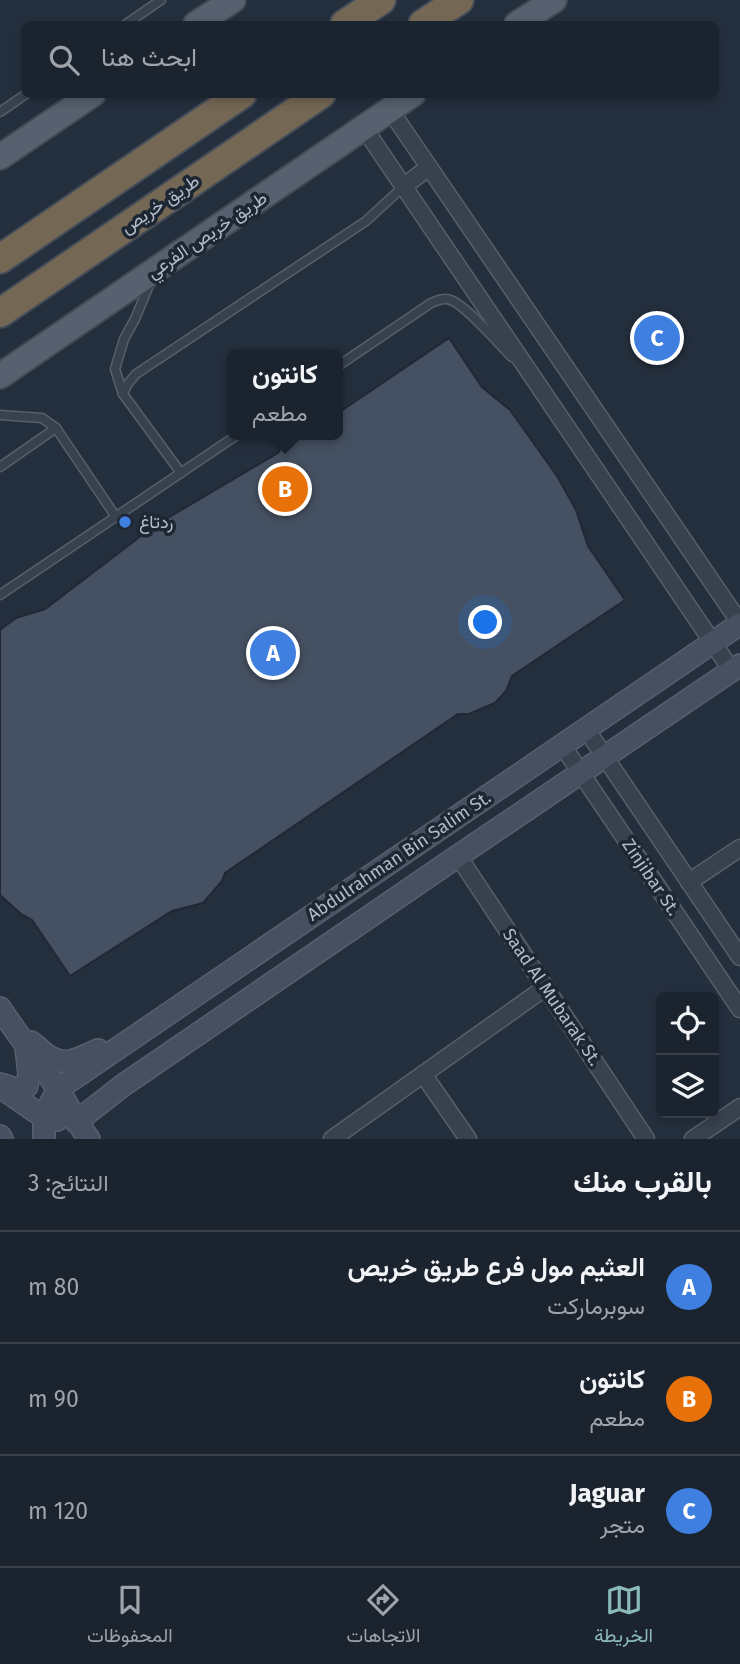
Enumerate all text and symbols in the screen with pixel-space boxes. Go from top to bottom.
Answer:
search box [21,21,719,98]
icon: search [45,41,83,79]
text: ابحث هنا [101,42,197,73]
street label: طريق خريص [116,170,204,238]
street label: طريق خريص الفرعي [143,187,273,287]
pin: C [634,312,680,364]
popup [227,349,343,440]
text: كانتون [252,359,318,390]
text: مطعم [252,399,308,427]
pin: B [262,463,308,515]
place label: ردتاغ [139,511,173,534]
marker: ردتاغ [117,514,133,530]
your location [468,605,502,639]
pin: A [250,627,296,679]
street label: Abdulrahman Bin Salim St. [303,786,495,926]
street label: Zinjibar St. [617,834,685,920]
street label: Saad Al Mubarak St. [498,924,606,1070]
map controls [656,992,719,1118]
button: locate [656,992,719,1055]
button: layers [656,1055,719,1118]
text: بالقرب منك [573,1164,712,1200]
text: النتائج: 3 [28,1169,109,1197]
text: العثيم مول فرع طريق خريص [347,1252,645,1283]
text: 80 m [28,1273,79,1301]
text: A [682,1273,696,1301]
text: سوبرماركت [547,1292,645,1320]
text: كانتون [579,1364,645,1395]
text: 90 m [28,1385,79,1413]
text: B [682,1385,696,1413]
text: مطعم [589,1404,645,1432]
text: Jaguar [569,1478,645,1509]
text: 120 m [28,1497,88,1525]
text: C [682,1497,696,1525]
text: متجر [600,1511,645,1539]
tab: المحفوظات [87,1581,173,1652]
tab: الاتجاهات [347,1581,420,1652]
tab: الخريطة [594,1581,653,1652]

